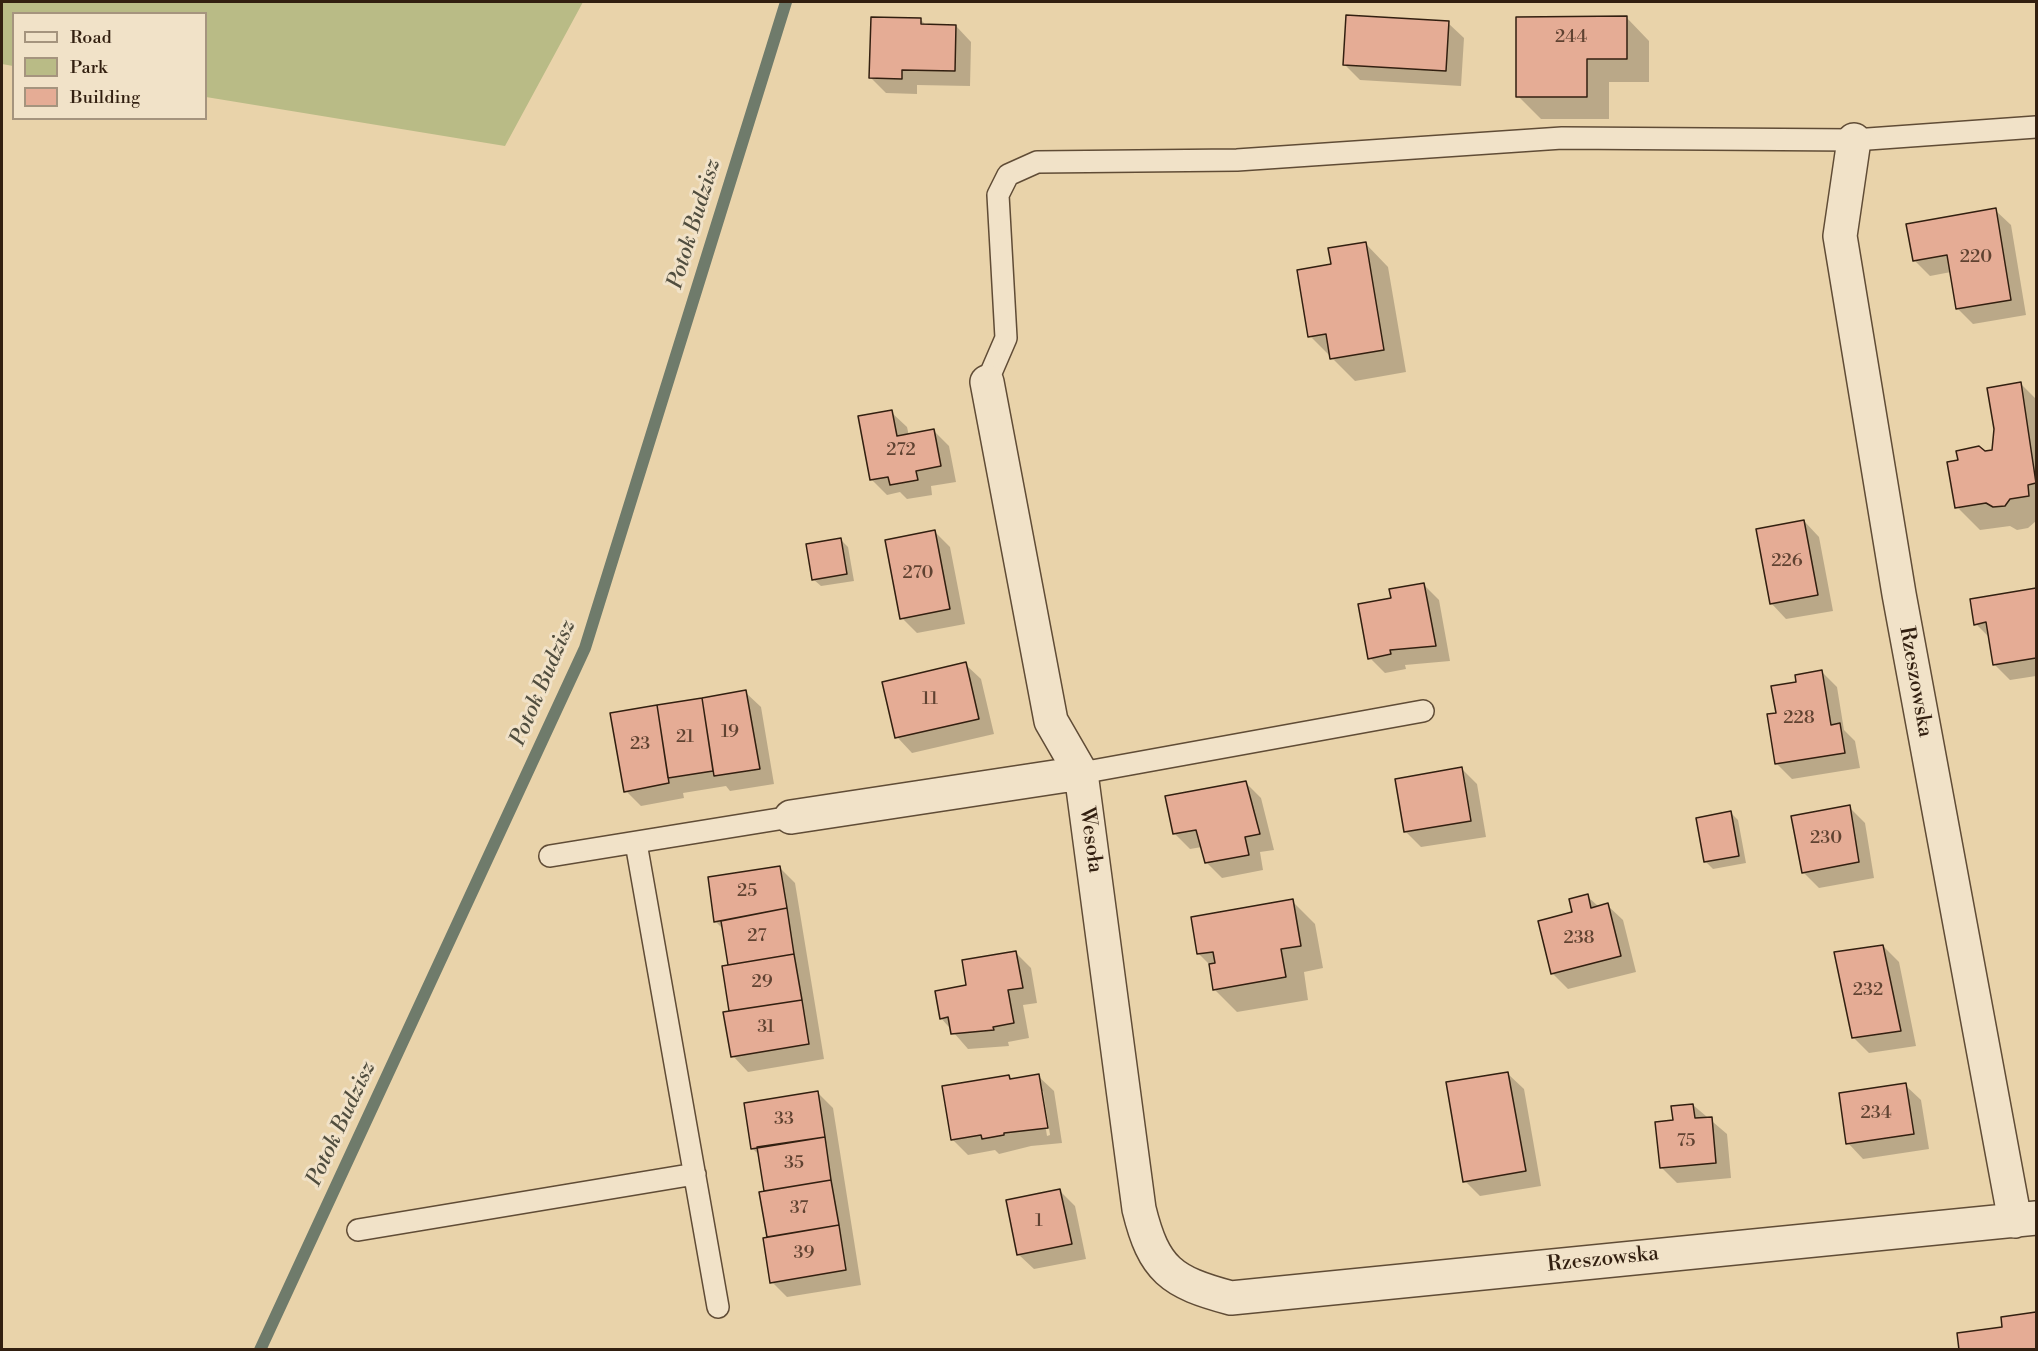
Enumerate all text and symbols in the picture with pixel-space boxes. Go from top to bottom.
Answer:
legend [12,12,207,120]
text: Road [70,26,112,49]
house number: 244 [1555,27,1587,49]
text: Park [70,56,107,79]
text: Building [70,86,140,109]
water label: Potok Budzisz [663,156,727,292]
house number: 220 [1960,247,1992,269]
house number: 272 [886,440,916,462]
house number: 226 [1771,551,1803,573]
house number: 270 [903,563,933,585]
water label: Potok Budzisz [506,616,582,750]
street label: Rzeszowska [1893,625,1937,739]
house number: 11 [922,689,938,711]
house number: 228 [1783,708,1815,730]
house number: 19 [721,722,739,744]
house number: 21 [676,727,694,749]
house number: 23 [630,734,650,756]
street label: Wesoła [1073,805,1107,875]
house number: 230 [1810,828,1842,850]
house number: 25 [737,881,757,903]
house number: 27 [747,926,767,948]
house number: 238 [1563,928,1595,950]
house number: 29 [751,972,773,994]
house number: 232 [1853,980,1883,1002]
house number: 31 [757,1017,775,1039]
water label: Potok Budzisz [302,1058,382,1190]
house number: 234 [1860,1103,1892,1125]
house number: 33 [774,1109,794,1131]
house number: 75 [1677,1131,1695,1153]
house number: 35 [784,1153,804,1175]
house number: 37 [790,1198,808,1220]
house number: 1 [1035,1211,1043,1233]
street label: Rzeszowska [1546,1242,1660,1278]
house number: 39 [794,1243,814,1265]

